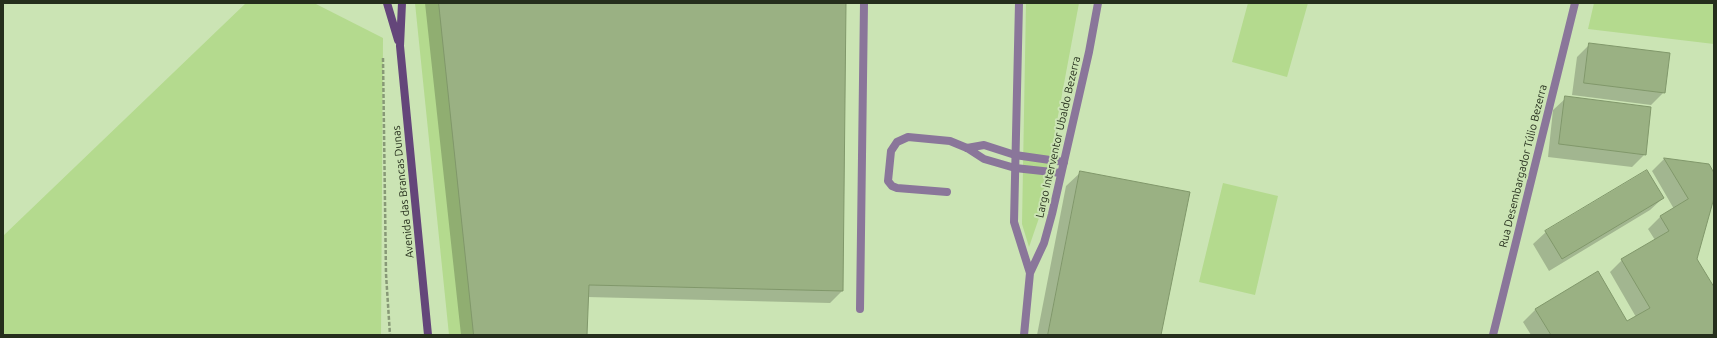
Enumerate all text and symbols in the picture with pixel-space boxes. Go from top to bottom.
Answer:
street label: Largo Interventor Ubaldo Bezerra [1033,55,1083,219]
street label: Rua Desembargador Túlio Bezerra [1496,83,1550,249]
street label: Avenida das Brancas Dunas [389,125,417,259]

